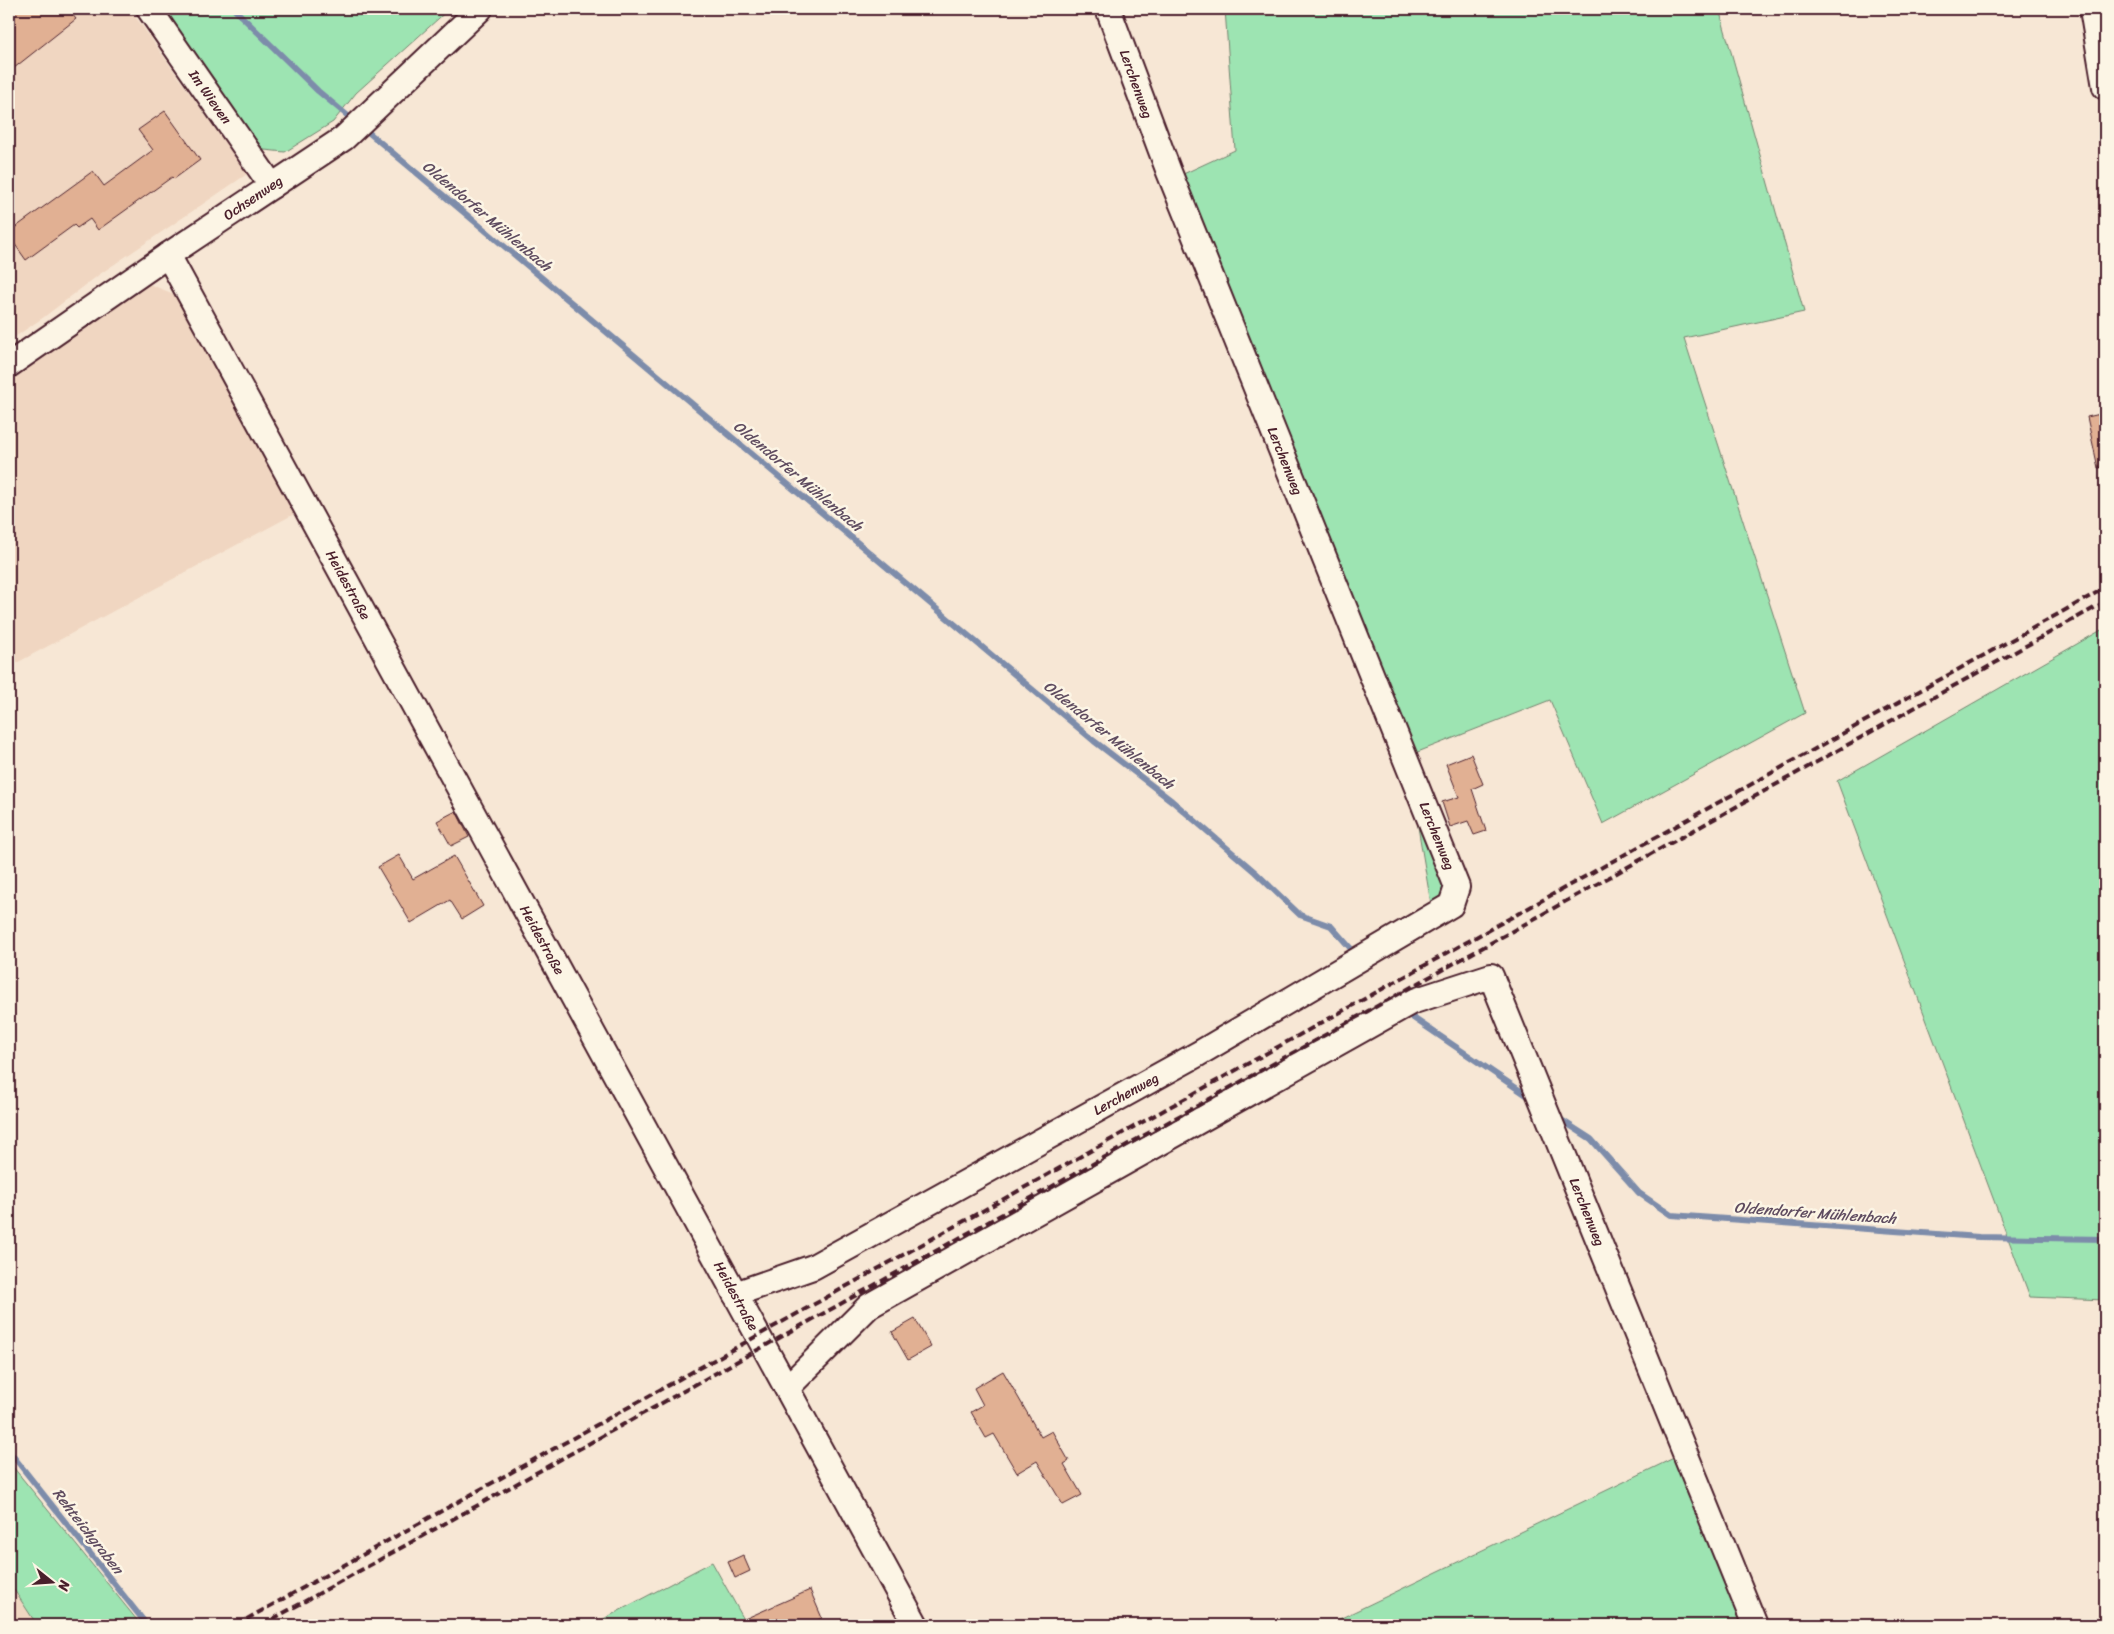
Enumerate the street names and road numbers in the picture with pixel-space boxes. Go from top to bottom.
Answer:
street label: Lerchenweg [1112,46,1160,122]
street label: Im Wieven [181,63,238,130]
street label: Ochsenweg [218,169,288,227]
street label: Lerchenweg [1260,423,1310,499]
street label: Heidestraße [318,545,378,625]
street label: Lerchenweg [1412,798,1462,874]
street label: Heidestraße [512,900,572,980]
street label: Lerchenweg [1088,1066,1164,1122]
street label: Lerchenweg [1562,1174,1612,1250]
street label: Heidestraße [706,1256,766,1336]

